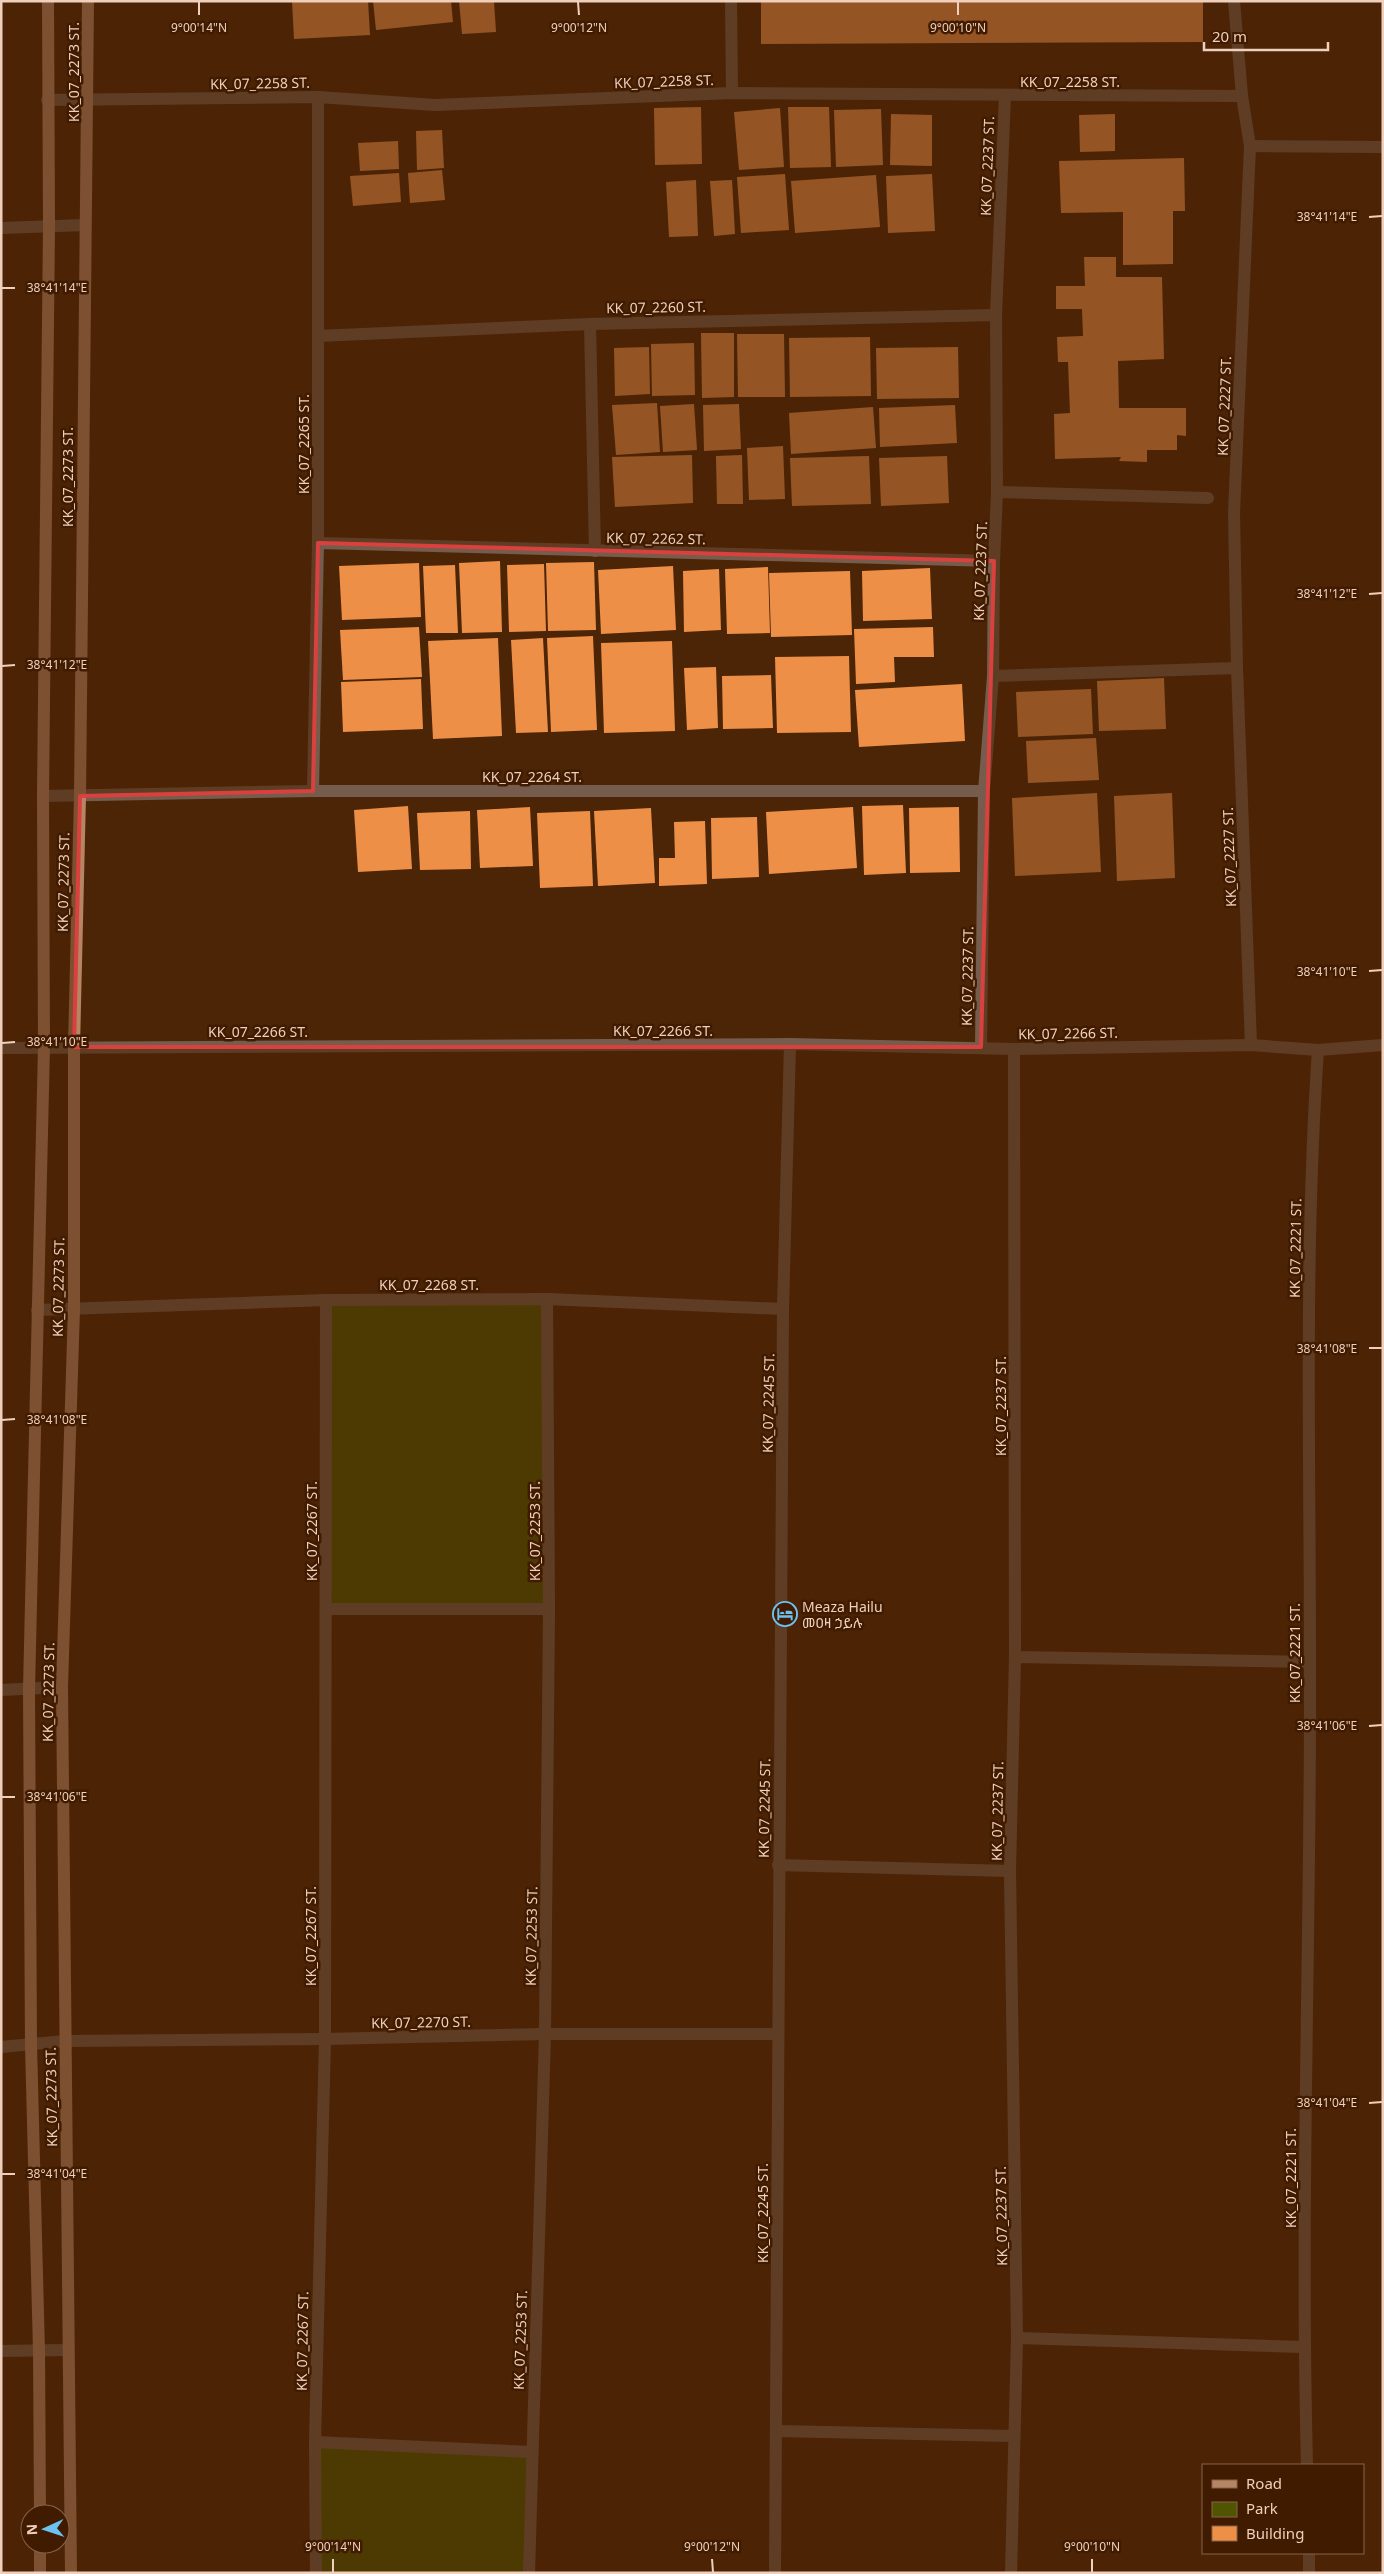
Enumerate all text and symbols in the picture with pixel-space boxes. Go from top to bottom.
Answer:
text: 9°00'14"N [171,19,227,36]
text: 9°00'12"N [551,19,607,36]
text: 9°00'10"N [930,19,986,36]
scale bar [1204,20,1328,52]
street label: KK_07_2273 ST. [64,22,83,122]
text: 20 m [1212,26,1247,46]
street label: KK_07_2258 ST. [614,70,714,92]
street label: KK_07_2258 ST. [1020,72,1120,91]
street label: KK_07_2258 ST. [210,73,310,93]
street label: KK_07_2237 ST. [976,116,998,216]
text: 38°41'14"E [1297,208,1357,225]
text: 38°41'14"E [27,279,87,296]
street label: KK_07_2260 ST. [606,297,706,317]
street label: KK_07_2227 ST. [1213,356,1235,456]
street label: KK_07_2265 ST. [294,394,313,494]
street label: KK_07_2273 ST. [58,427,77,527]
street label: KK_07_2237 ST. [969,521,991,621]
street label: KK_07_2262 ST. [606,528,706,548]
text: 38°41'12"E [1297,585,1357,602]
text: 38°41'12"E [27,656,87,673]
street label: KK_07_2264 ST. [482,767,582,786]
street label: KK_07_2227 ST. [1218,807,1240,907]
street label: KK_07_2273 ST. [53,832,73,932]
street label: KK_07_2237 ST. [957,926,977,1026]
text: 38°41'10"E [1297,963,1357,980]
street label: KK_07_2266 ST. [613,1021,713,1040]
street label: KK_07_2266 ST. [208,1022,308,1041]
street label: KK_07_2266 ST. [1018,1023,1118,1043]
text: 38°41'10"E [27,1033,87,1050]
street label: KK_07_2221 ST. [1285,1198,1305,1298]
street label: KK_07_2273 ST. [48,1237,68,1337]
street label: KK_07_2268 ST. [379,1275,479,1294]
text: 38°41'08"E [1297,1340,1357,1357]
street label: KK_07_2245 ST. [758,1353,778,1453]
street label: KK_07_2237 ST. [991,1356,1010,1456]
text: 38°41'08"E [27,1411,87,1428]
street label: KK_07_2267 ST. [302,1481,321,1581]
street label: KK_07_2253 ST. [525,1481,544,1581]
place label: Meaza Hailu መዐዛ ኃይሉ [802,1597,883,1632]
hotel icon: Meaza Hailu መዐዛ ኃይሉ [772,1601,798,1627]
street label: KK_07_2221 ST. [1285,1603,1304,1703]
street label: KK_07_2273 ST. [38,1642,58,1742]
text: 38°41'06"E [1297,1717,1357,1734]
street label: KK_07_2245 ST. [754,1758,774,1858]
street label: KK_07_2237 ST. [987,1761,1007,1861]
text: 38°41'06"E [27,1788,87,1805]
street label: KK_07_2267 ST. [301,1886,320,1986]
street label: KK_07_2253 ST. [521,1886,541,1986]
street label: KK_07_2270 ST. [371,2012,471,2032]
street label: KK_07_2273 ST. [41,2047,61,2147]
text: 38°41'04"E [1297,2094,1357,2111]
street label: KK_07_2221 ST. [1281,2128,1300,2228]
street label: KK_07_2245 ST. [753,2163,772,2263]
text: 38°41'04"E [27,2165,87,2182]
street label: KK_07_2237 ST. [991,2166,1011,2266]
street label: KK_07_2253 ST. [509,2290,531,2390]
street label: KK_07_2267 ST. [292,2291,312,2391]
legend [1202,2464,1364,2554]
text: Road [1246,2473,1282,2493]
text: Park [1246,2498,1278,2518]
north arrow [20,2504,70,2554]
text: Building [1246,2523,1304,2543]
text: N [22,2524,41,2536]
text: 9°00'14"N [305,2538,361,2555]
text: 9°00'12"N [684,2538,740,2555]
text: 9°00'10"N [1064,2538,1120,2555]

